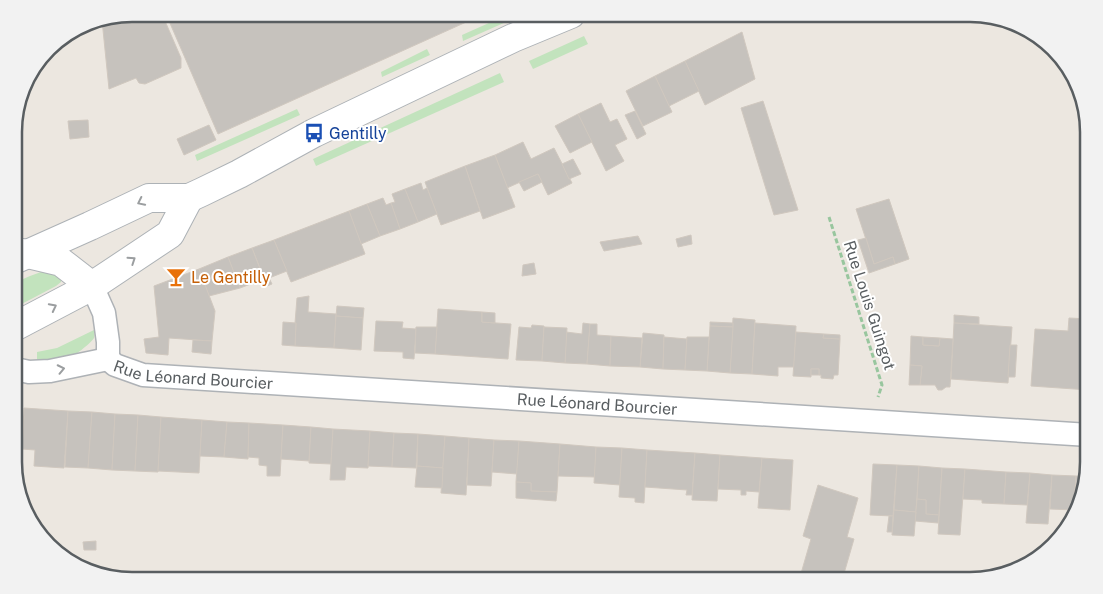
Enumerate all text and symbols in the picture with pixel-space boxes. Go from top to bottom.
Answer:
bus stop icon: Gentilly [303,122,325,144]
place label: Gentilly [329,124,387,143]
one-way arrow [137,195,146,206]
street label: Rue Louis Guingot [840,238,899,372]
one-way arrow [127,256,136,266]
bar icon: Le Gentilly [165,266,187,288]
place label: Le Gentilly [191,268,271,287]
one-way arrow [48,303,57,313]
street label: Rue Léonard Bourcier [111,356,274,393]
one-way arrow [57,364,66,375]
street label: Rue Léonard Bourcier [516,390,678,419]

